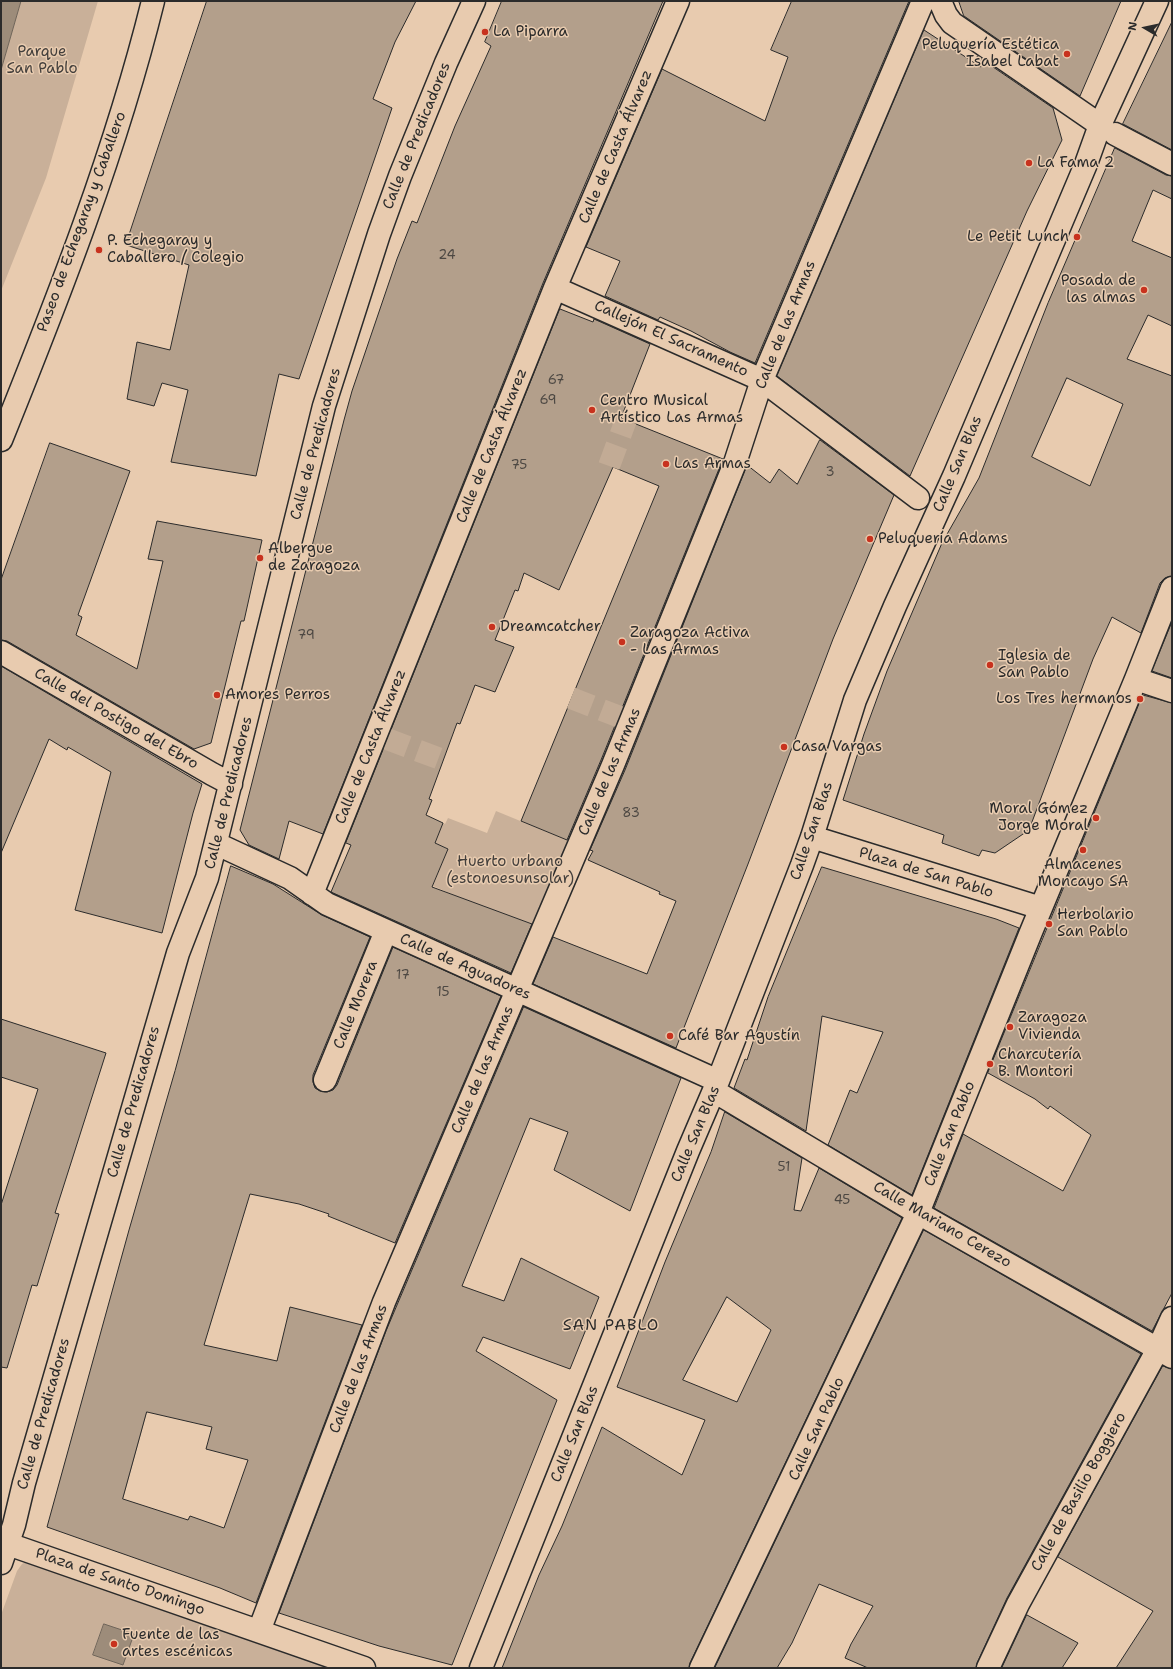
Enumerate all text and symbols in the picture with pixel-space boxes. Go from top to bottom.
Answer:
north arrow [1125,8,1165,48]
text: N [1125,21,1141,32]
place label: La Piparra [493,23,568,41]
marker: La Piparra [480,27,490,37]
place label: Peluquería Estética Isabel Labat [922,36,1059,71]
park label: Parque San Pablo [6,43,78,78]
marker: Peluquería Estética Isabel Labat [1062,49,1072,59]
street label: Calle de Predicadores [379,60,455,212]
street label: Calle de Casta Álvarez [575,67,657,227]
street label: Paseo de Echegaray y Caballero [34,109,130,335]
place label: La Fama 2 [1037,154,1114,172]
marker: La Fama 2 [1024,158,1034,168]
place label: Le Petit Lunch [967,228,1069,246]
place label: P. Echegaray y Caballero / Colegio [107,232,244,267]
marker: Le Petit Lunch [1072,232,1082,242]
marker: P. Echegaray y Caballero / Colegio [94,245,104,255]
house number: 24 [438,248,456,264]
street label: Calle de las Armas [752,258,820,392]
place label: Posada de las almas [1061,272,1136,307]
marker: Posada de las almas [1139,285,1149,295]
street label: Callejón El Sacramento [591,297,751,381]
street label: Calle de Predicadores [287,366,345,522]
street label: Calle de Casta Álvarez [453,366,531,526]
house number: 67 [548,373,564,389]
place label: Centro Musical Artístico Las Armas [600,392,743,427]
house number: 69 [539,393,557,409]
marker: Centro Musical Artístico Las Armas [587,405,597,415]
street label: Calle San Blas [930,413,986,515]
place label: Las Armas [674,455,751,473]
house number: 75 [511,458,527,474]
marker: Las Armas [661,459,671,469]
house number: 3 [825,465,835,481]
place label: Peluquería Adams [878,530,1008,548]
marker: Peluquería Adams [865,534,875,544]
place label: Albergue de Zaragoza [268,540,360,575]
marker: Albergue de Zaragoza [255,553,265,563]
place label: Dreamcatcher [500,618,601,636]
marker: Dreamcatcher [487,622,497,632]
place label: Zaragoza Activa - Las Armas [630,624,749,659]
house number: 79 [297,628,315,644]
marker: Zaragoza Activa - Las Armas [617,637,627,647]
place label: Iglesia de San Pablo [998,647,1071,682]
marker: Iglesia de San Pablo [985,660,995,670]
street label: Calle del Postigo del Ebro [31,665,201,773]
street label: Calle de Casta Álvarez [332,667,410,827]
place label: Amores Perros [225,686,330,704]
marker: Amores Perros [212,690,222,700]
place label: Los Tres hermanos [996,690,1132,708]
marker: Los Tres hermanos [1135,694,1145,704]
street label: Calle de las Armas [575,705,645,839]
street label: Calle de Predicadores [201,715,257,871]
place label: Casa Vargas [792,738,882,756]
marker: Casa Vargas [779,742,789,752]
street label: Calle San Blas [787,779,837,883]
place label: Moral Gómez Jorge Moral [989,800,1088,835]
house number: 83 [622,806,640,822]
marker: Moral Gómez Jorge Moral [1091,813,1101,823]
street label: Plaza de San Pablo [857,844,995,902]
marker: Almacenes Moncayo SA [1078,845,1088,855]
park label: Huerto urbano (estonoesunsolar) [446,853,574,888]
place label: Almacenes Moncayo SA [1038,856,1128,891]
place label: Herbolario San Pablo [1057,906,1134,941]
marker: Herbolario San Pablo [1044,919,1054,929]
street label: Calle de Aguadores [397,930,533,1004]
street label: Calle Morera [330,958,382,1052]
house number: 17 [396,968,410,984]
house number: 15 [436,985,450,1001]
street label: Calle de las Armas [448,1003,518,1137]
place label: Zaragoza Vivienda [1018,1009,1087,1044]
marker: Zaragoza Vivienda [1005,1022,1015,1032]
street label: Calle de Predicadores [104,1024,164,1180]
place label: Café Bar Agustín [678,1027,800,1045]
marker: Café Bar Agustín [665,1031,675,1041]
place label: Charcutería B. Montori [998,1046,1081,1081]
marker: Charcutería B. Montori [985,1059,995,1069]
street label: Calle San Pablo [921,1079,979,1189]
street label: Calle San Blas [668,1083,724,1185]
house number: 51 [778,1160,790,1176]
street label: Calle Mariano Cerezo [870,1178,1014,1272]
house number: 45 [834,1193,850,1209]
street label: Calle de las Armas [326,1302,392,1436]
district label: SAN PABLO [563,1316,659,1336]
street label: Calle de Predicadores [14,1336,74,1492]
street label: Calle San Pablo [785,1374,849,1484]
street label: Calle San Blas [547,1383,603,1485]
street label: Calle de Basilio Boggiero [1028,1409,1130,1575]
street label: Plaza de Santo Domingo [33,1544,207,1620]
place label: Fuente de las artes escénicas [122,1626,233,1661]
marker: Fuente de las artes escénicas [109,1639,119,1649]

